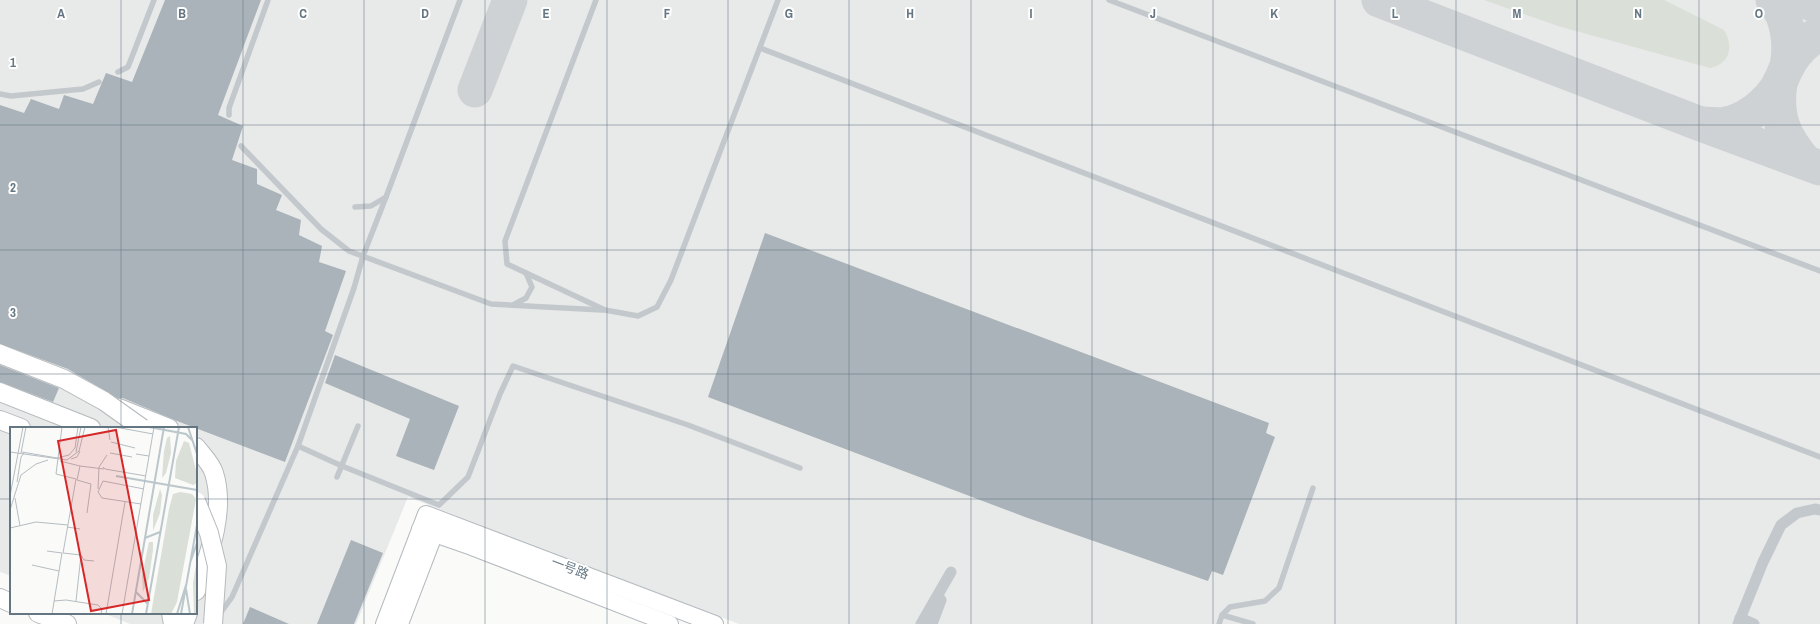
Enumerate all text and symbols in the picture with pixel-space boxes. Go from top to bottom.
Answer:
text: A [57,5,65,22]
text: B [178,5,186,22]
text: C [299,5,307,22]
text: D [421,5,429,22]
text: E [542,5,550,22]
text: F [664,5,671,22]
text: G [785,5,793,22]
text: H [906,5,914,22]
text: I [1030,5,1033,22]
text: J [1150,5,1156,22]
text: K [1270,5,1278,22]
text: L [1392,5,1399,22]
text: M [1513,5,1522,22]
text: N [1634,5,1642,22]
text: O [1755,5,1763,22]
text: 1 [10,54,16,71]
text: 2 [10,179,16,196]
text: 3 [10,304,16,321]
inset map [10,427,197,614]
street label: 一号路 [549,553,591,583]

